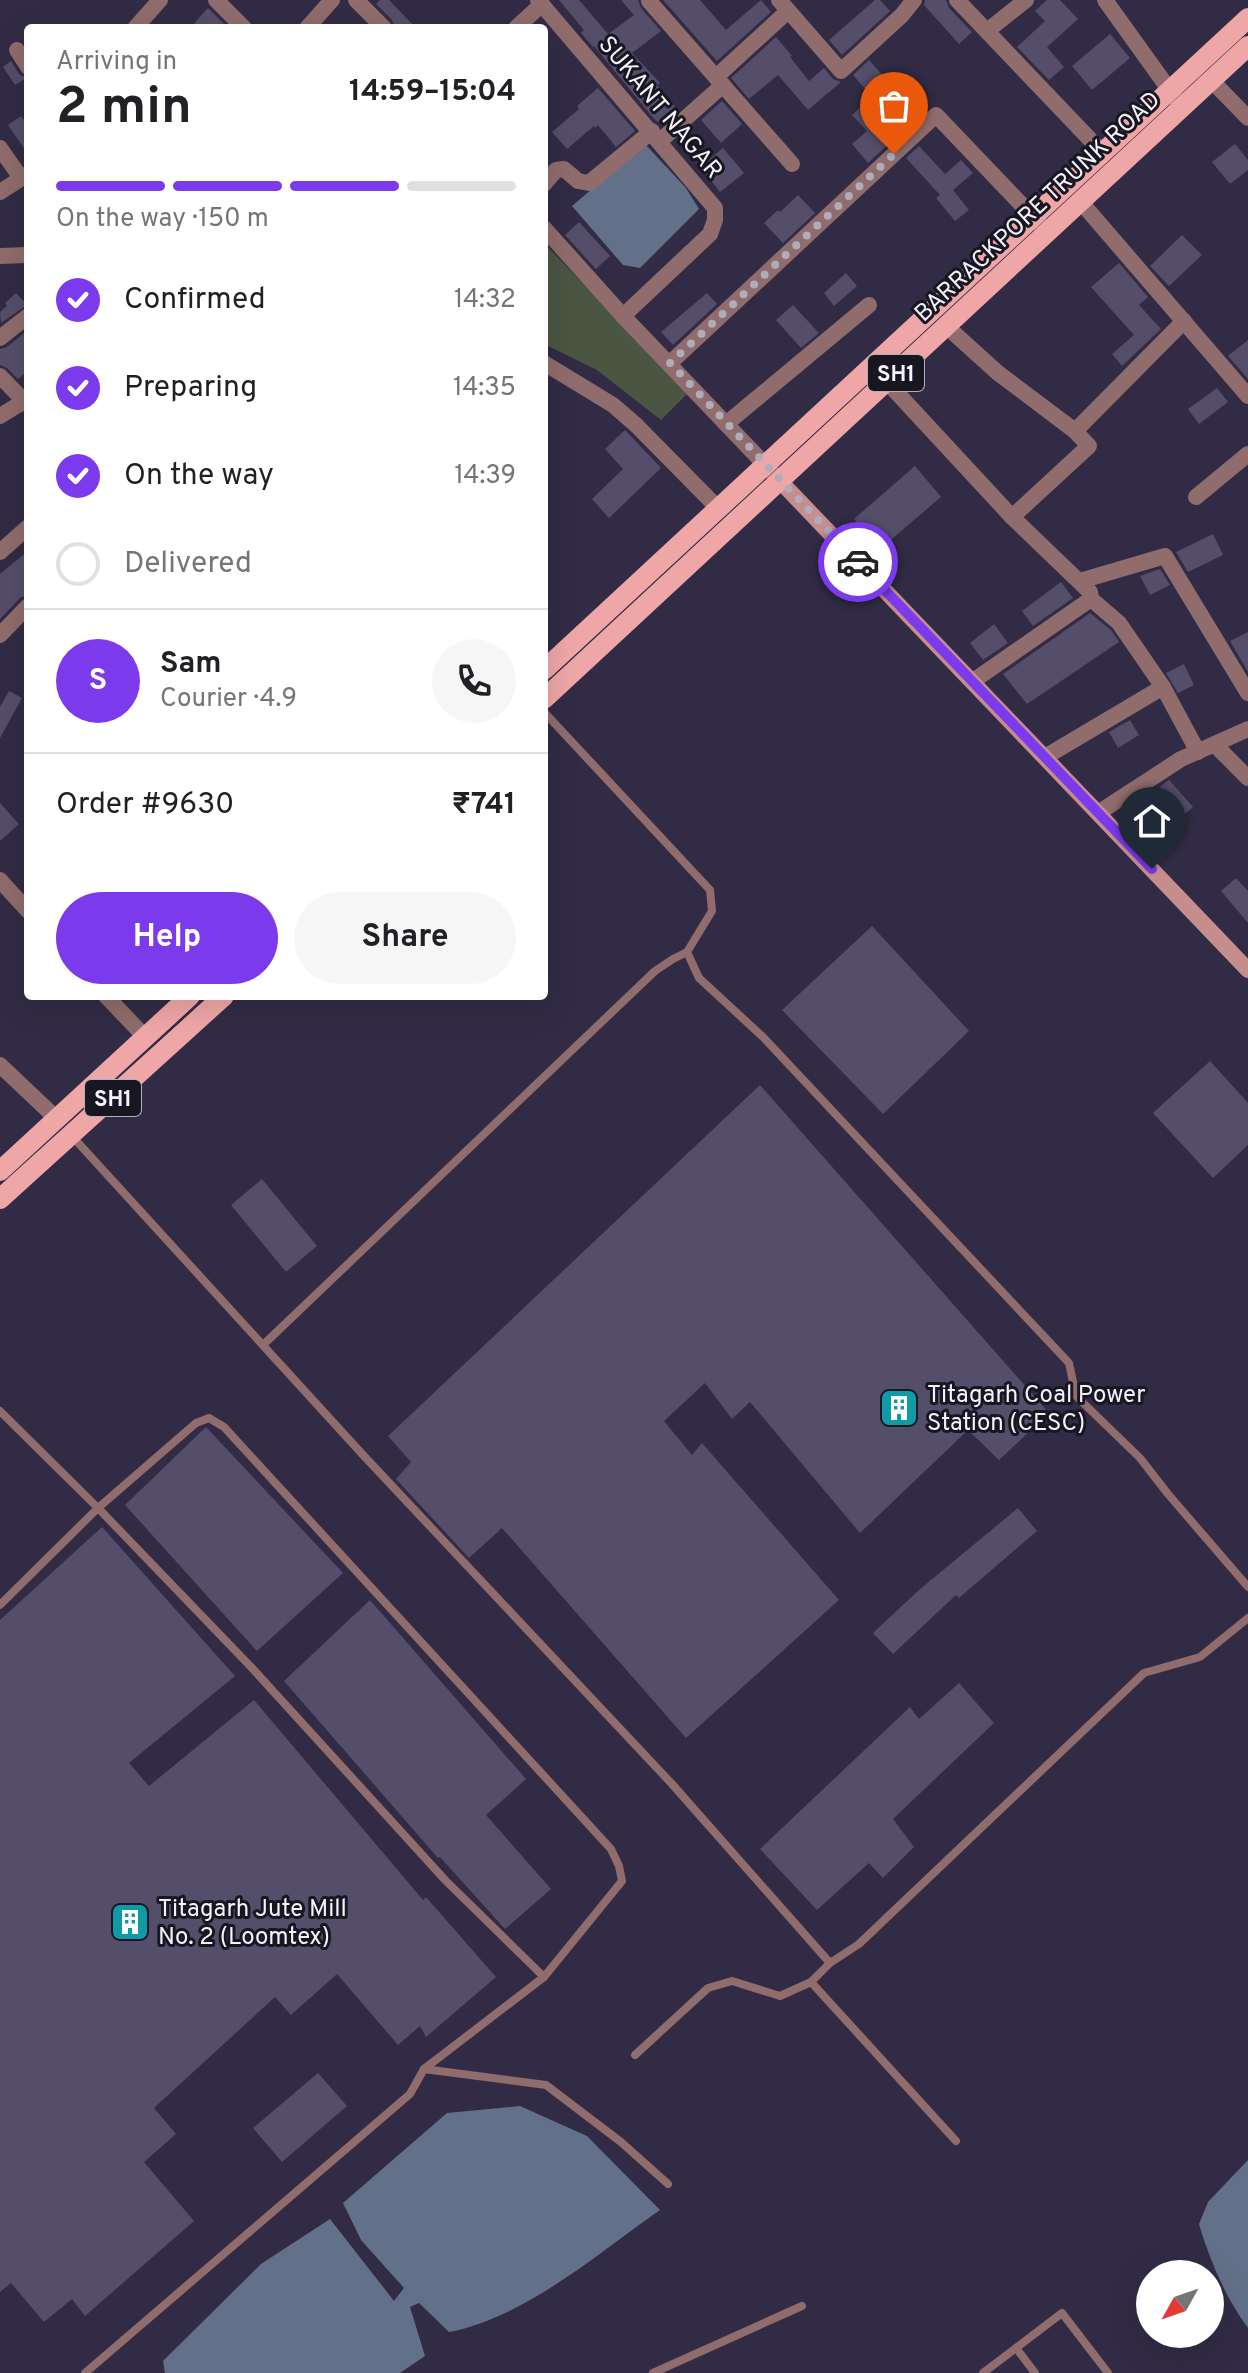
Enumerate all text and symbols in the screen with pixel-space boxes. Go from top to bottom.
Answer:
street label: SUKANT NAGAR [591,31,728,186]
text: Arriving in [56,46,177,79]
pin [860,72,928,154]
text: 14:59–15:04 [349,74,516,111]
text: 2 min [56,76,192,142]
icon: bag [872,84,916,128]
street label: BARRACKPORE TRUNK ROAD [909,86,1168,329]
text: On the way · 150 m [56,203,269,236]
icon: check [56,278,100,322]
text: Confirmed [124,282,266,319]
text: 14:32 [454,284,516,317]
road number: SH1 [868,355,924,391]
icon: check [56,366,100,410]
text: Preparing [124,370,257,407]
text: 14:35 [453,372,516,405]
icon: check [56,454,100,498]
text: On the way [124,458,274,495]
text: 14:39 [454,460,516,493]
courier [818,522,898,602]
icon: car [836,540,880,584]
text: Delivered [124,546,252,583]
button: phone [432,639,516,723]
text: Sam [160,646,222,683]
text: S [89,663,107,700]
text: Courier · 4.9 [160,683,297,716]
text: Order #9630 [56,787,234,824]
text: ₹741 [451,787,516,824]
pin [1118,787,1186,869]
icon: home [1130,799,1174,843]
button: Help [56,892,278,984]
button: Share [294,892,516,984]
road number: SH1 [85,1080,141,1116]
place label: Titagarh Coal Power Station (CESC) [927,1381,1146,1439]
building icon: Titagarh Coal Power Station (CESC) [878,1387,920,1429]
place label: Titagarh Jute Mill No. 2 (Loomtex) [158,1895,347,1953]
building icon: Titagarh Jute Mill No. 2 (Loomtex) [109,1901,151,1943]
north arrow [1136,2260,1224,2348]
map controls [1136,2260,1224,2348]

